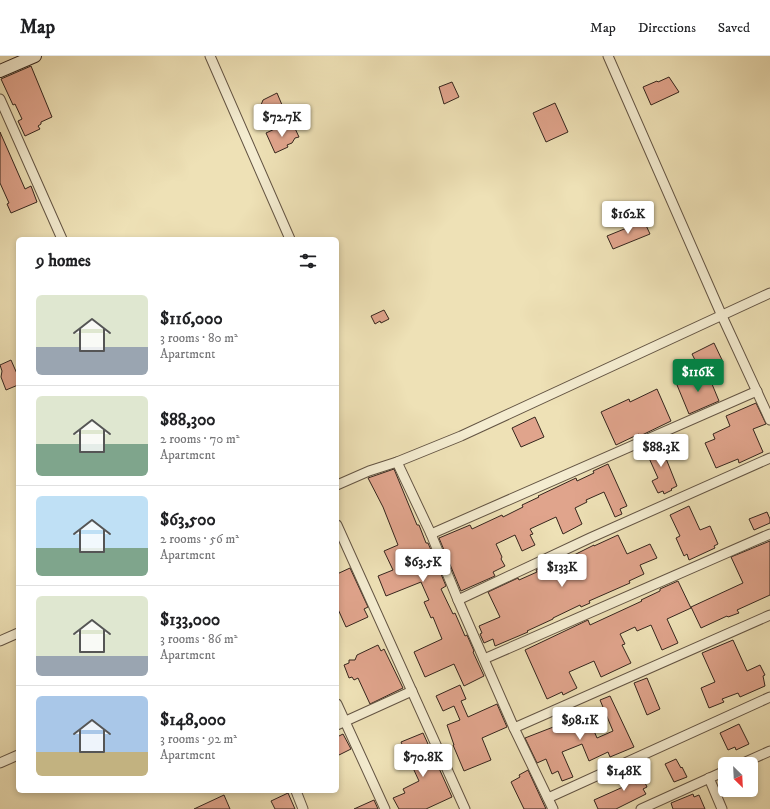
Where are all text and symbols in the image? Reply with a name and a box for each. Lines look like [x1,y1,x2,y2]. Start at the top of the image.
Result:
text: Map [20,16,55,39]
text: Map [590,19,616,37]
text: Directions [638,19,696,37]
text: Saved [718,19,750,37]
pin: $72.7K [249,104,315,138]
text: $72.7K [263,109,301,125]
pin: $162K [600,201,656,235]
text: $162K [611,206,645,222]
text: 9 homes [36,250,91,272]
icon: filters [297,250,319,272]
text: $116,000 [160,308,223,330]
icon: home [68,311,116,359]
text: 3 rooms · 80 m² [160,330,238,346]
text: Apartment [160,346,215,362]
pin: $116K [670,359,726,393]
text: $116K [682,364,714,380]
text: $88,300 [160,409,216,431]
icon: home [68,412,116,460]
text: 2 rooms · 70 m² [160,431,240,447]
pin: $88.3K [628,434,694,468]
text: $88.3K [642,439,680,455]
text: Apartment [160,447,215,463]
text: $63,500 [160,509,216,531]
icon: home [68,512,116,560]
text: 2 rooms · 56 m² [160,531,239,547]
text: Apartment [160,547,215,563]
pin: $63.5K [390,549,456,583]
text: $63.5K [404,554,442,570]
pin: $133K [534,554,590,588]
text: $133K [547,559,577,575]
text: $133,000 [160,609,220,631]
icon: home [68,612,116,660]
text: 3 rooms · 86 m² [160,631,238,647]
text: Apartment [160,647,215,663]
pin: $98.1K [547,707,613,741]
text: $148,000 [160,709,226,731]
icon: home [68,712,116,760]
text: $98.1K [561,712,599,728]
text: 3 rooms · 92 m² [160,731,237,747]
pin: $70.8K [390,744,456,778]
text: Apartment [160,747,215,763]
text: $70.8K [403,749,443,765]
north arrow [718,757,758,797]
map controls [718,757,758,797]
pin: $148K [596,758,652,792]
text: $148K [607,763,642,779]

